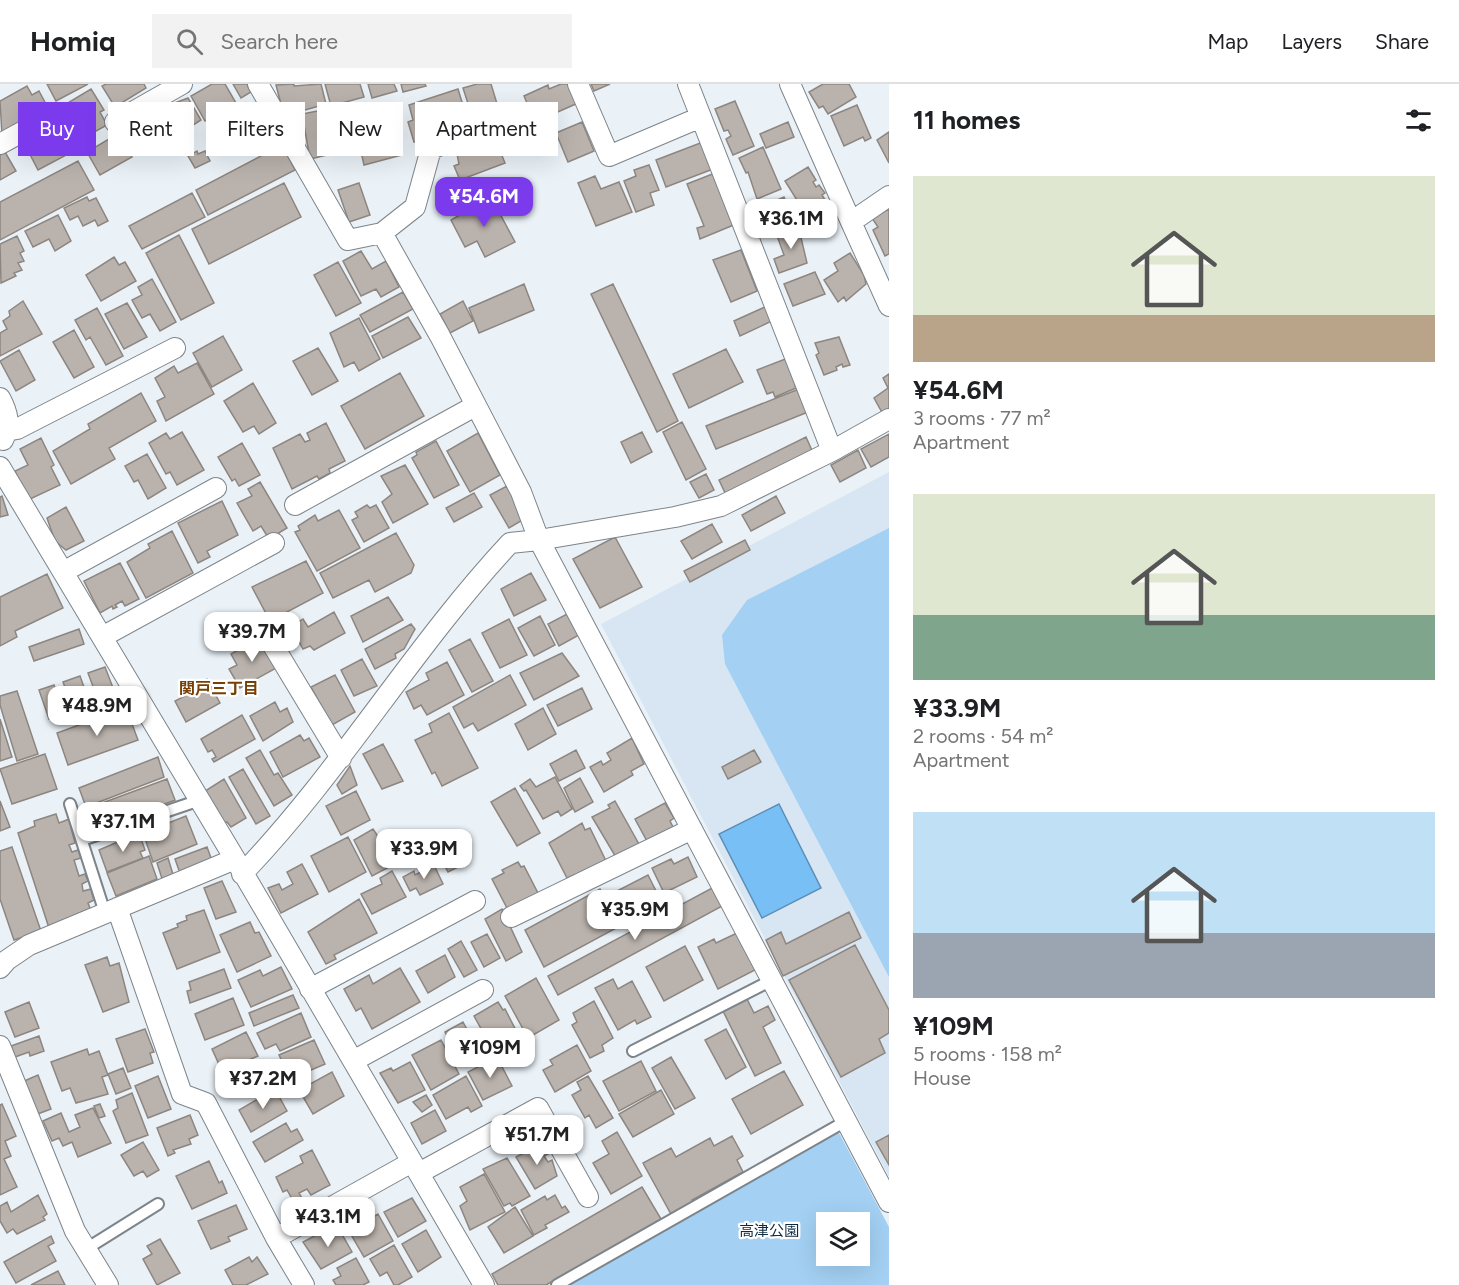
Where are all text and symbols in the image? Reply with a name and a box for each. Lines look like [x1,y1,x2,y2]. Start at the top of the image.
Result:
search box [152,14,572,68]
text: Homiq [30,24,116,58]
icon: search [173,25,206,58]
text: Search here [221,28,338,55]
text: Map [1208,29,1248,54]
text: Layers [1281,29,1342,54]
text: Share [1375,29,1429,54]
chip: Buy [18,102,96,156]
chip: Rent [108,102,194,156]
chip: Filters [206,102,305,156]
chip: New [317,102,403,156]
chip: Apartment [415,102,558,156]
text: 11 homes [913,104,1020,136]
icon: filters [1402,104,1435,137]
pin: ¥54.6M [435,177,533,228]
text: ¥54.6M [449,184,519,208]
pin: ¥36.1M [742,199,840,250]
text: ¥36.1M [758,206,824,230]
icon: home [1120,215,1228,323]
text: ¥54.6M [913,374,1004,406]
text: 3 rooms · 77 m² [913,406,1051,430]
text: Apartment [913,430,1010,454]
icon: home [1120,533,1228,641]
pin: ¥39.7M [203,612,301,663]
text: ¥39.7M [218,619,286,643]
district label: 関戸三丁目 [179,679,259,698]
pin: ¥48.9M [48,686,146,737]
text: ¥33.9M [913,692,1001,724]
text: ¥48.9M [62,693,132,717]
text: 2 rooms · 54 m² [913,724,1053,748]
text: Apartment [913,748,1010,772]
pin: ¥37.1M [74,802,172,853]
text: ¥37.1M [91,809,155,833]
pin: ¥33.9M [375,829,473,880]
text: ¥33.9M [390,836,458,860]
icon: home [1120,851,1228,959]
pin: ¥35.9M [586,890,684,941]
text: ¥35.9M [601,897,669,921]
text: ¥109M [913,1010,994,1042]
pin: ¥109M [448,1028,532,1079]
text: ¥109M [459,1035,521,1059]
text: 5 rooms · 158 m² [913,1042,1062,1066]
pin: ¥37.2M [214,1059,312,1110]
text: ¥37.2M [229,1066,297,1090]
text: House [913,1066,971,1090]
pin: ¥51.7M [488,1115,586,1166]
text: ¥51.7M [504,1122,570,1146]
pin: ¥43.1M [279,1197,377,1248]
text: ¥43.1M [295,1204,361,1228]
map controls [816,1212,870,1266]
button: layers [816,1212,870,1266]
park label: 高津公園 [739,1222,799,1240]

